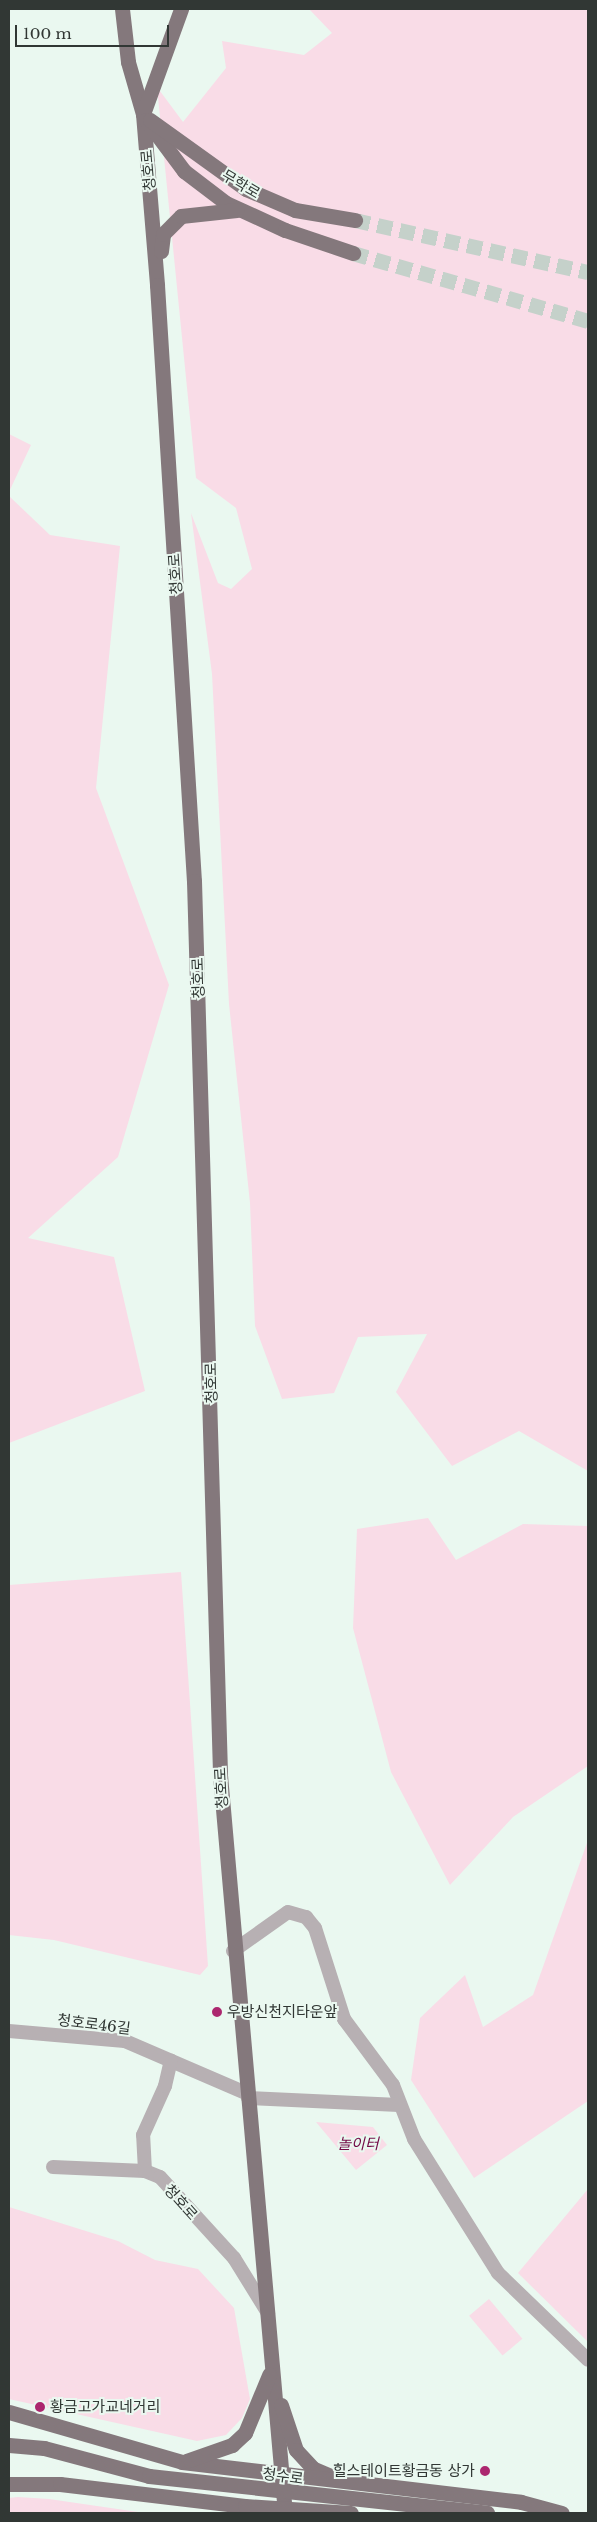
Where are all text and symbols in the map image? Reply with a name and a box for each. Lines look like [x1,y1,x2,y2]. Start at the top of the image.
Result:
scale bar [18,15,171,47]
text: 100 m [23,24,72,43]
street label: 청호로 [137,149,159,191]
street label: 무학로 [219,166,263,202]
street label: 청호로 [165,553,185,595]
street label: 청호로 [188,957,208,999]
street label: 청호로 [202,1362,220,1404]
street label: 청호로 [211,1767,231,1809]
place label: 우방신천지타운앞 [227,2003,337,2021]
marker: 우방신천지타운앞 [211,2006,223,2018]
street label: 청호로46길 [56,2011,132,2037]
park label: 놀이터 [337,2135,379,2153]
street label: 청호로 [160,2181,202,2223]
place label: 황금고가교네거리 [50,2398,160,2416]
marker: 황금고가교네거리 [34,2401,46,2413]
place label: 힐스테이트황금동 상가 [333,2462,475,2480]
street label: 청수로 [261,2464,305,2488]
marker: 힐스테이트황금동 상가 [479,2465,491,2477]

